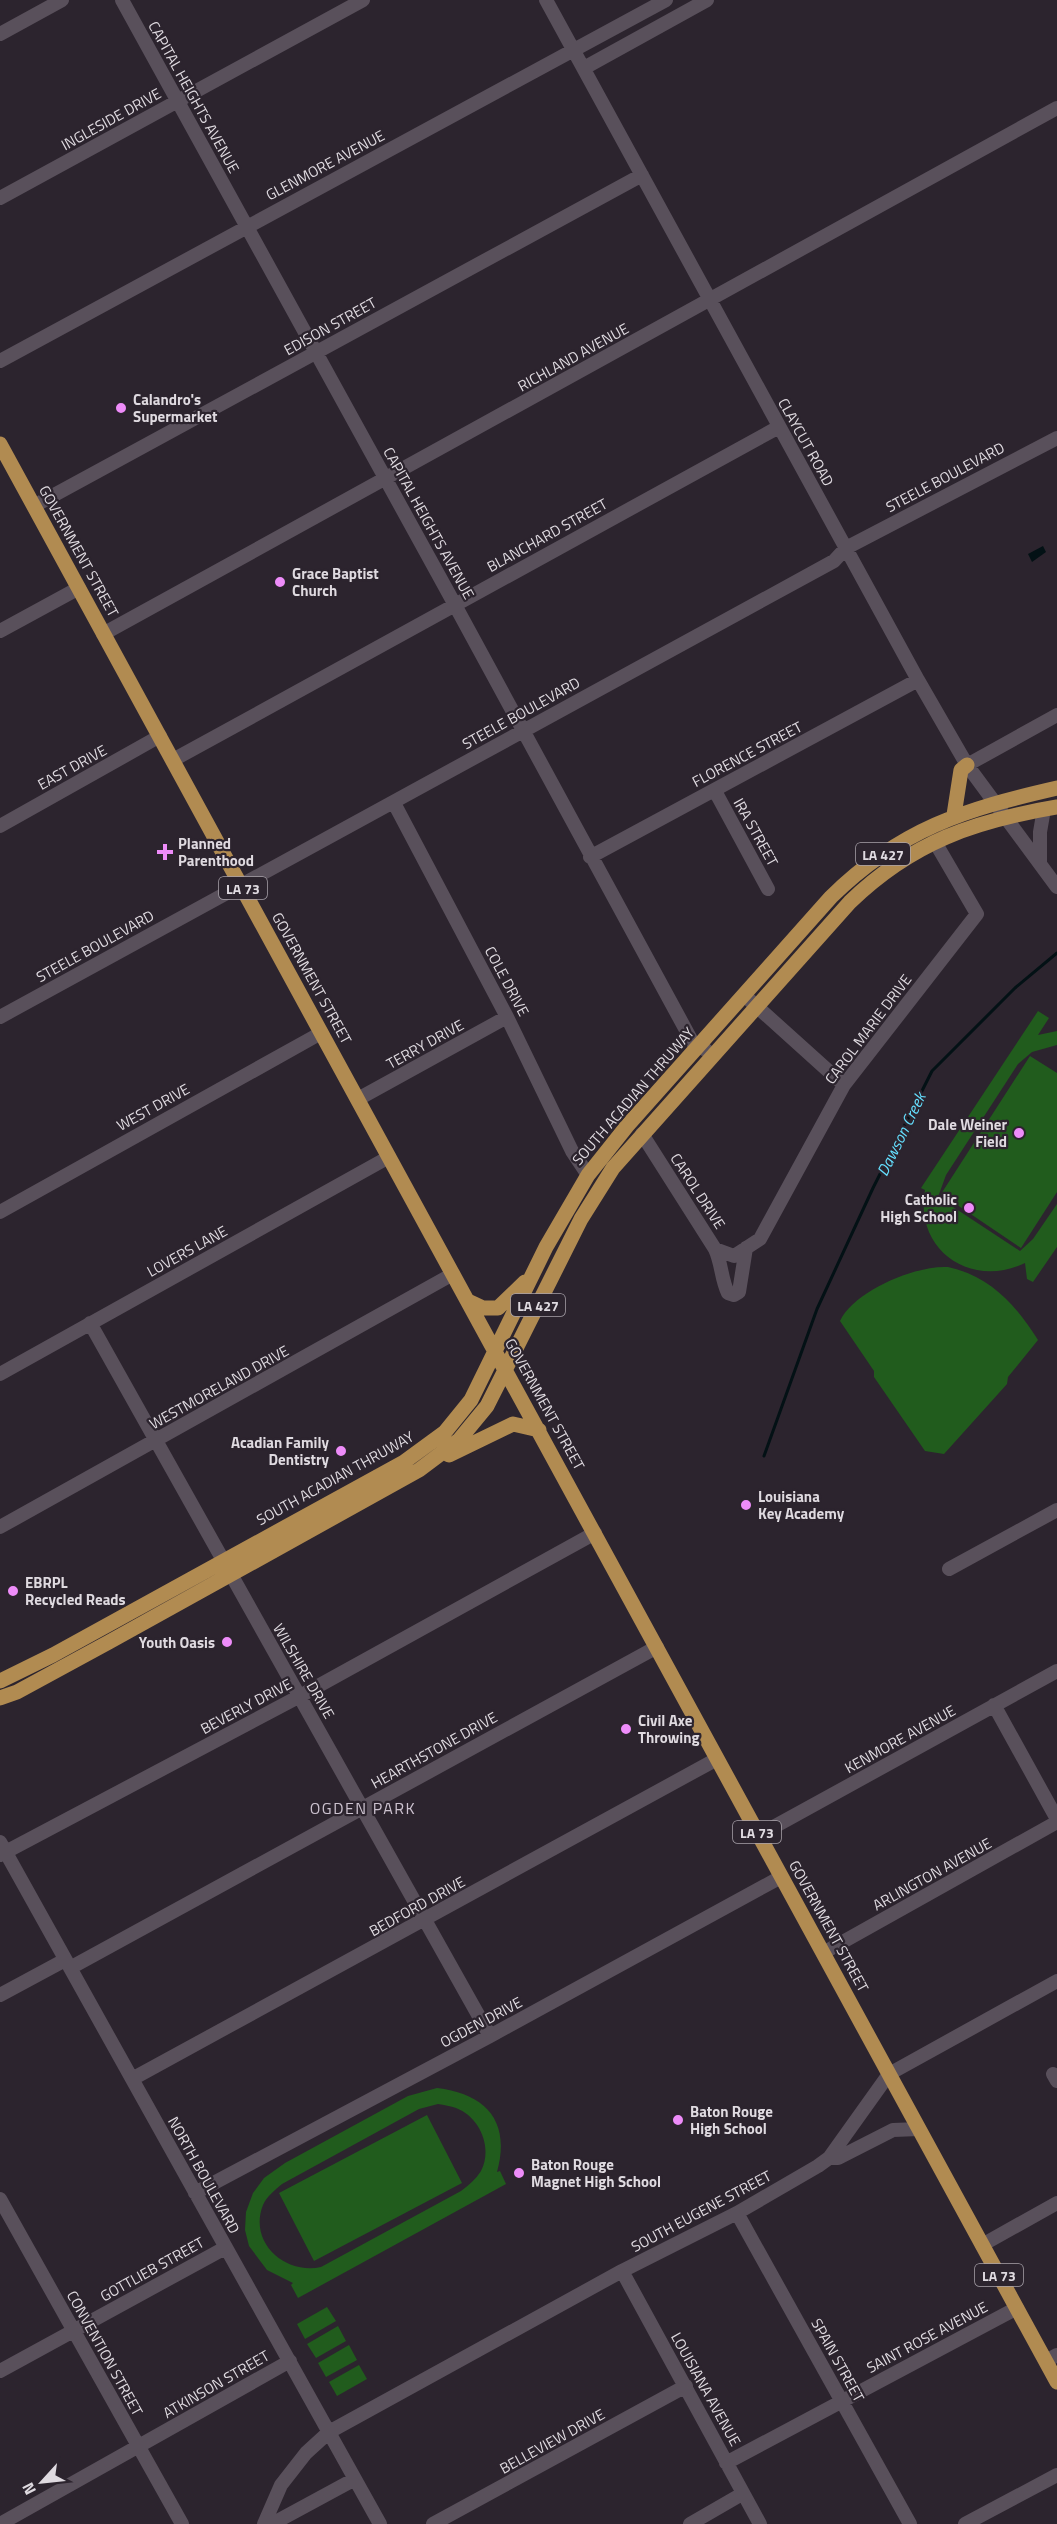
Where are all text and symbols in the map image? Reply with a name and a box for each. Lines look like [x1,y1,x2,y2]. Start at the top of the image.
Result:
street label: CAPITAL HEIGHTS AVENUE [143,17,245,177]
street label: INGLESIDE DRIVE [57,82,165,156]
street label: GLENMORE AVENUE [261,124,389,206]
street label: EDISON STREET [279,291,381,361]
street label: RICHLAND AVENUE [513,317,633,397]
place label: Calandro's Supermarket [133,388,218,428]
street label: CLAYCUT ROAD [772,394,840,490]
marker: Calandro's Supermarket [114,401,128,415]
street label: STEELE BOULEVARD [881,436,1009,518]
street label: CAPITAL HEIGHTS AVENUE [378,443,480,603]
street label: GOVERNMENT STREET [33,481,125,621]
street label: BLANCHARD STREET [483,492,612,578]
place label: Grace Baptist Church [292,562,379,602]
marker: Grace Baptist Church [273,575,287,589]
street label: STEELE BOULEVARD [458,671,584,755]
street label: FLORENCE STREET [688,715,806,793]
street label: EAST DRIVE [33,738,111,796]
street label: IRA STREET [728,794,784,870]
place label: Planned Parenthood [178,832,254,872]
marker: Planned Parenthood [156,843,174,861]
road number: LA 427 [856,843,910,865]
road number: LA 73 [219,877,267,899]
street label: STEELE BOULEVARD [32,904,158,988]
street label: GOVERNMENT STREET [266,908,358,1048]
street label: COLE DRIVE [479,942,535,1020]
street label: CAROL MARIE DRIVE [819,969,917,1089]
street label: TERRY DRIVE [382,1013,468,1075]
street label: SOUTH ACADIAN THRUWAY [566,1022,700,1170]
street label: WEST DRIVE [112,1077,194,1137]
water label: Dawson Creek [870,1086,932,1180]
place label: Dale Weiner Field [928,1113,1007,1153]
marker: Dale Weiner Field [1012,1126,1026,1140]
street label: CAROL DRIVE [665,1149,731,1233]
place label: Catholic High School [880,1188,957,1228]
marker: Catholic High School [962,1201,976,1215]
street label: LOVERS LANE [143,1219,231,1283]
road number: LA 427 [511,1294,565,1316]
street label: GOVERNMENT STREET [499,1334,591,1474]
street label: WESTMORELAND DRIVE [145,1339,293,1435]
street label: SOUTH ACADIAN THRUWAY [252,1425,418,1531]
place label: Acadian Family Dentistry [231,1431,329,1471]
marker: Acadian Family Dentistry [334,1444,348,1458]
place label: Louisiana Key Academy [758,1485,845,1525]
marker: Louisiana Key Academy [739,1498,753,1512]
place label: EBRPL Recycled Reads [25,1571,126,1611]
marker: EBRPL Recycled Reads [6,1584,20,1598]
street label: WILSHIRE DRIVE [267,1619,341,1723]
place label: Youth Oasis [139,1631,215,1654]
marker: Youth Oasis [220,1635,234,1649]
street label: BEVERLY DRIVE [196,1672,296,1740]
street label: KENMORE AVENUE [840,1699,960,1779]
street label: HEARTHSTONE DRIVE [367,1706,501,1794]
place label: Civil Axe Throwing [638,1709,700,1749]
marker: Civil Axe Throwing [619,1722,633,1736]
district label: OGDEN PARK [310,1796,416,1820]
road number: LA 73 [733,1821,781,1843]
street label: ARLINGTON AVENUE [868,1832,996,1916]
street label: GOVERNMENT STREET [783,1856,875,1996]
street label: BEDFORD DRIVE [365,1870,469,1942]
street label: OGDEN DRIVE [436,1991,526,2053]
place label: Baton Rouge High School [690,2100,773,2140]
street label: NORTH BOULEVARD [162,2112,246,2238]
marker: Baton Rouge High School [671,2113,685,2127]
place label: Baton Rouge Magnet High School [531,2153,661,2193]
street label: SOUTH EUGENE STREET [627,2164,775,2258]
marker: Baton Rouge Magnet High School [512,2166,526,2180]
street label: GOTTLIEB STREET [96,2231,208,2307]
road number: LA 73 [975,2264,1023,2286]
street label: CONVENTION STREET [61,2286,149,2420]
street label: SAINT ROSE AVENUE [862,2295,992,2379]
street label: SPAIN STREET [806,2314,871,2406]
street label: LOUISIANA AVENUE [665,2328,747,2450]
street label: ATKINSON STREET [158,2344,274,2424]
street label: BELLEVIEW DRIVE [495,2403,609,2479]
north arrow [12,2452,72,2512]
text: N [15,2478,42,2499]

